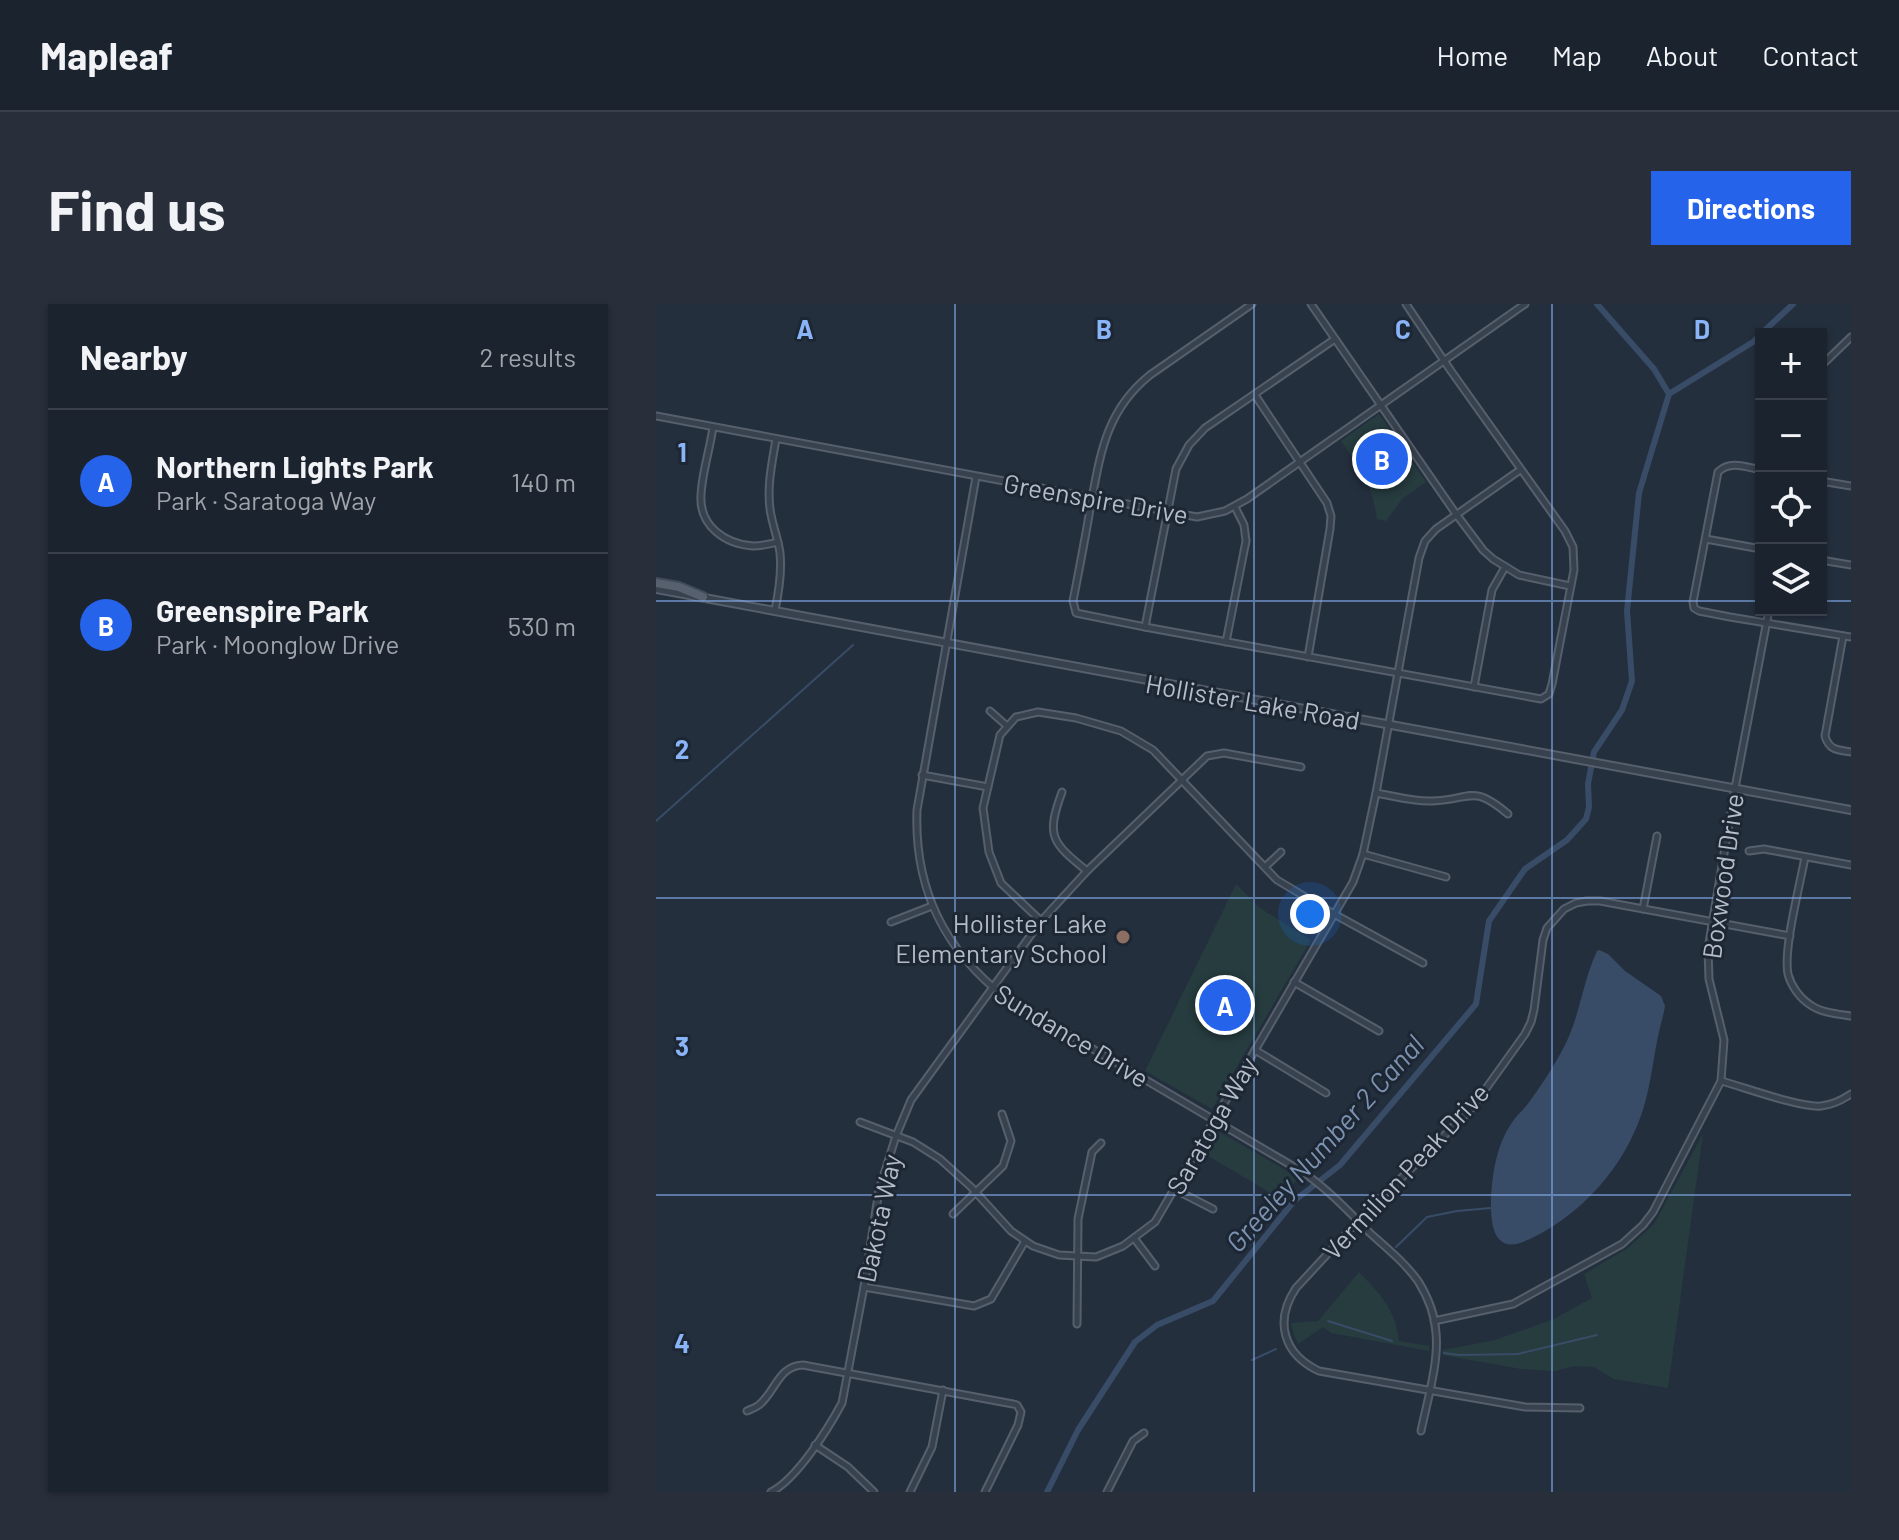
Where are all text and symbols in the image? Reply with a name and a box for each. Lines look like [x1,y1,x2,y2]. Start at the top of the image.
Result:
text: Mapleaf [40,32,173,78]
text: Home [1437,38,1508,72]
text: Map [1552,38,1602,72]
text: About [1646,38,1718,72]
text: Contact [1762,38,1859,72]
button: Directions [1651,171,1851,245]
text: Find us [48,175,226,242]
text: A [796,313,814,344]
text: B [1096,313,1112,344]
text: C [1395,313,1411,344]
text: D [1694,313,1710,344]
map controls [1755,328,1827,616]
button: + [1755,328,1827,400]
text: Nearby [80,336,188,377]
text: 2 results [480,341,576,372]
button: − [1755,400,1827,472]
pin: B [1356,429,1408,489]
text: 1 [677,436,687,467]
text: Northern Lights Park [156,448,434,484]
text: A [97,466,115,497]
text: 140 m [511,466,576,497]
street label: Greenspire Drive [1001,467,1191,529]
button: locate [1755,472,1827,544]
text: Park · Saratoga Way [156,484,376,515]
button: layers [1755,544,1827,616]
text: Greenspire Park [156,592,369,628]
text: B [98,610,114,641]
text: 530 m [508,610,576,641]
text: Park · Moonglow Drive [156,628,399,659]
street label: Hollister Lake Road [1143,667,1363,735]
text: 2 [675,733,689,764]
street label: Boxwood Drive [1695,791,1749,961]
your location [1290,894,1330,934]
place label: Hollister Lake Elementary School [895,907,1107,968]
marker: Hollister Lake Elementary School [1114,928,1132,946]
pin: A [1199,975,1251,1035]
street label: Sundance Drive [989,977,1155,1093]
water label: Greeley Number 2 Canal [1218,1028,1430,1258]
text: 3 [675,1030,689,1061]
street label: Saratoga Way [1159,1051,1263,1199]
street label: Vermilion Peak Drive [1315,1076,1495,1266]
street label: Dakota Way [849,1151,907,1285]
text: 4 [674,1327,690,1358]

